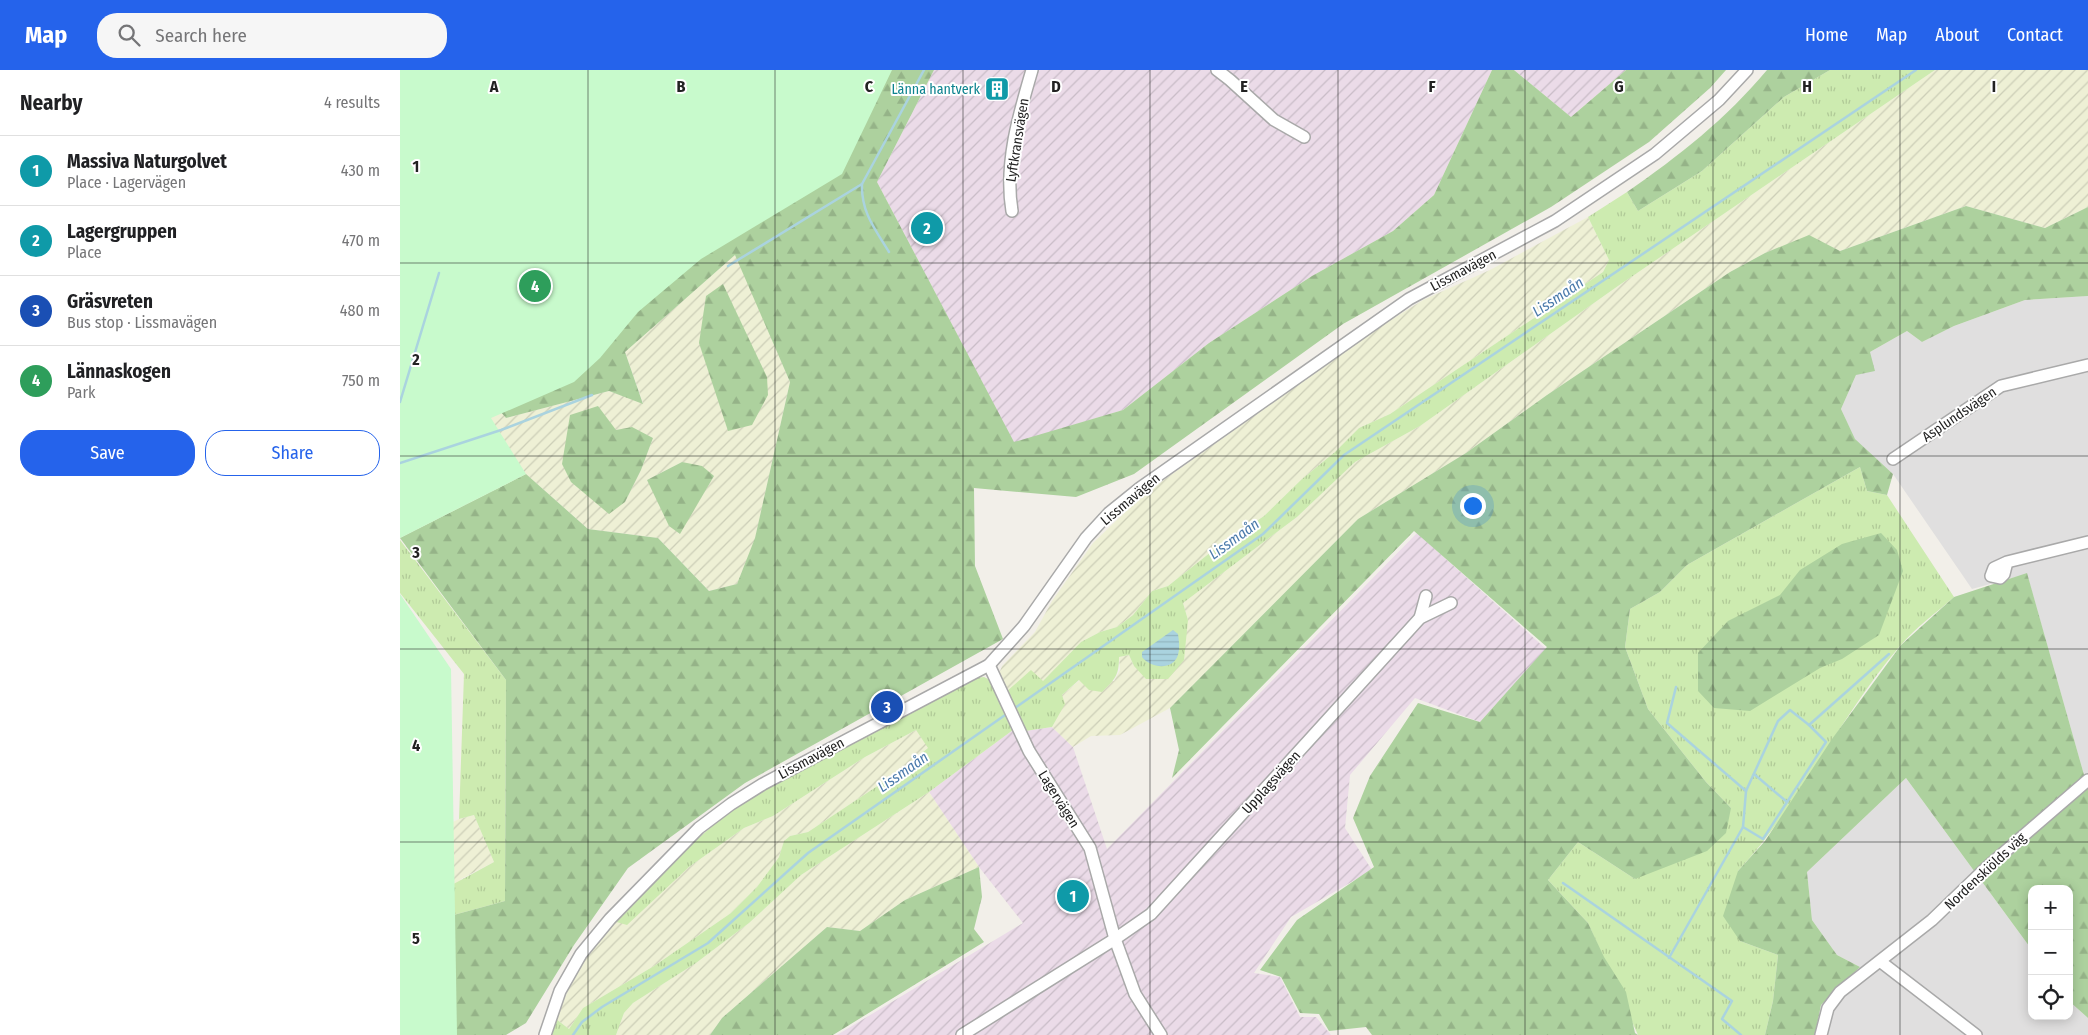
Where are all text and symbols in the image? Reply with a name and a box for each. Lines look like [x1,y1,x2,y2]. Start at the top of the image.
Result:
search box [97,13,447,58]
text: Map [25,21,67,49]
icon: search [115,21,143,49]
text: Search here [155,24,247,47]
text: Home [1805,24,1848,46]
text: Map [1876,24,1907,46]
text: About [1935,24,1979,46]
text: Contact [2007,24,2063,46]
building icon: Länna hantverk [984,76,1010,102]
text: A [489,77,499,96]
text: B [677,77,686,96]
text: C [865,77,874,96]
text: D [1051,77,1061,96]
text: E [1240,77,1248,96]
text: F [1428,77,1436,96]
text: G [1614,77,1624,96]
text: H [1802,77,1812,96]
text: I [1992,77,1996,96]
place label: Länna hantverk [891,81,980,98]
text: Nearby [20,90,82,116]
text: 4 results [324,93,380,112]
street label: Lyftkransvägen [1002,97,1033,183]
text: Massiva Naturgolvet [67,150,227,173]
text: 1 [413,157,419,176]
text: 1 [33,161,39,180]
text: 430 m [341,161,380,180]
text: Place · Lagervägen [67,173,186,192]
pin: 2 [911,209,943,247]
text: Lagergruppen [67,220,177,243]
text: 2 [32,231,40,250]
text: 470 m [342,231,380,250]
text: Place [67,243,102,262]
street label: Lissmavägen [1427,246,1499,295]
pin: 4 [519,267,551,305]
water label: Lissmaån [1529,273,1587,321]
text: Gräsvreten [67,290,153,313]
text: 3 [32,301,40,320]
text: 480 m [340,301,380,320]
text: Bus stop · Lissmavägen [67,313,217,332]
text: 2 [411,350,420,369]
text: Lännaskogen [67,360,171,383]
text: 4 [32,371,40,390]
text: 750 m [342,371,380,390]
text: Park [67,383,95,402]
street label: Asplundsvägen [1919,383,2000,445]
button: Save [20,430,195,476]
button: Share [205,430,380,476]
street label: Lissmavägen [1097,470,1164,529]
your location [1460,493,1486,519]
water label: Lissmaån [1205,515,1263,563]
text: 3 [411,543,420,562]
pin: 3 [871,688,903,726]
street label: Lissmavägen [775,734,847,783]
text: 4 [412,736,420,755]
street label: Upplagsvägen [1239,747,1304,817]
water label: Lissmaån [874,748,932,796]
street label: Lagervägen [1034,767,1083,831]
street label: Nordenskiölds väg [1941,829,2030,913]
pin: 1 [1057,877,1089,915]
map controls [2028,885,2073,1020]
button: + [2028,885,2073,930]
text: 5 [412,929,420,948]
button: − [2028,930,2073,975]
button: locate [2028,975,2073,1020]

